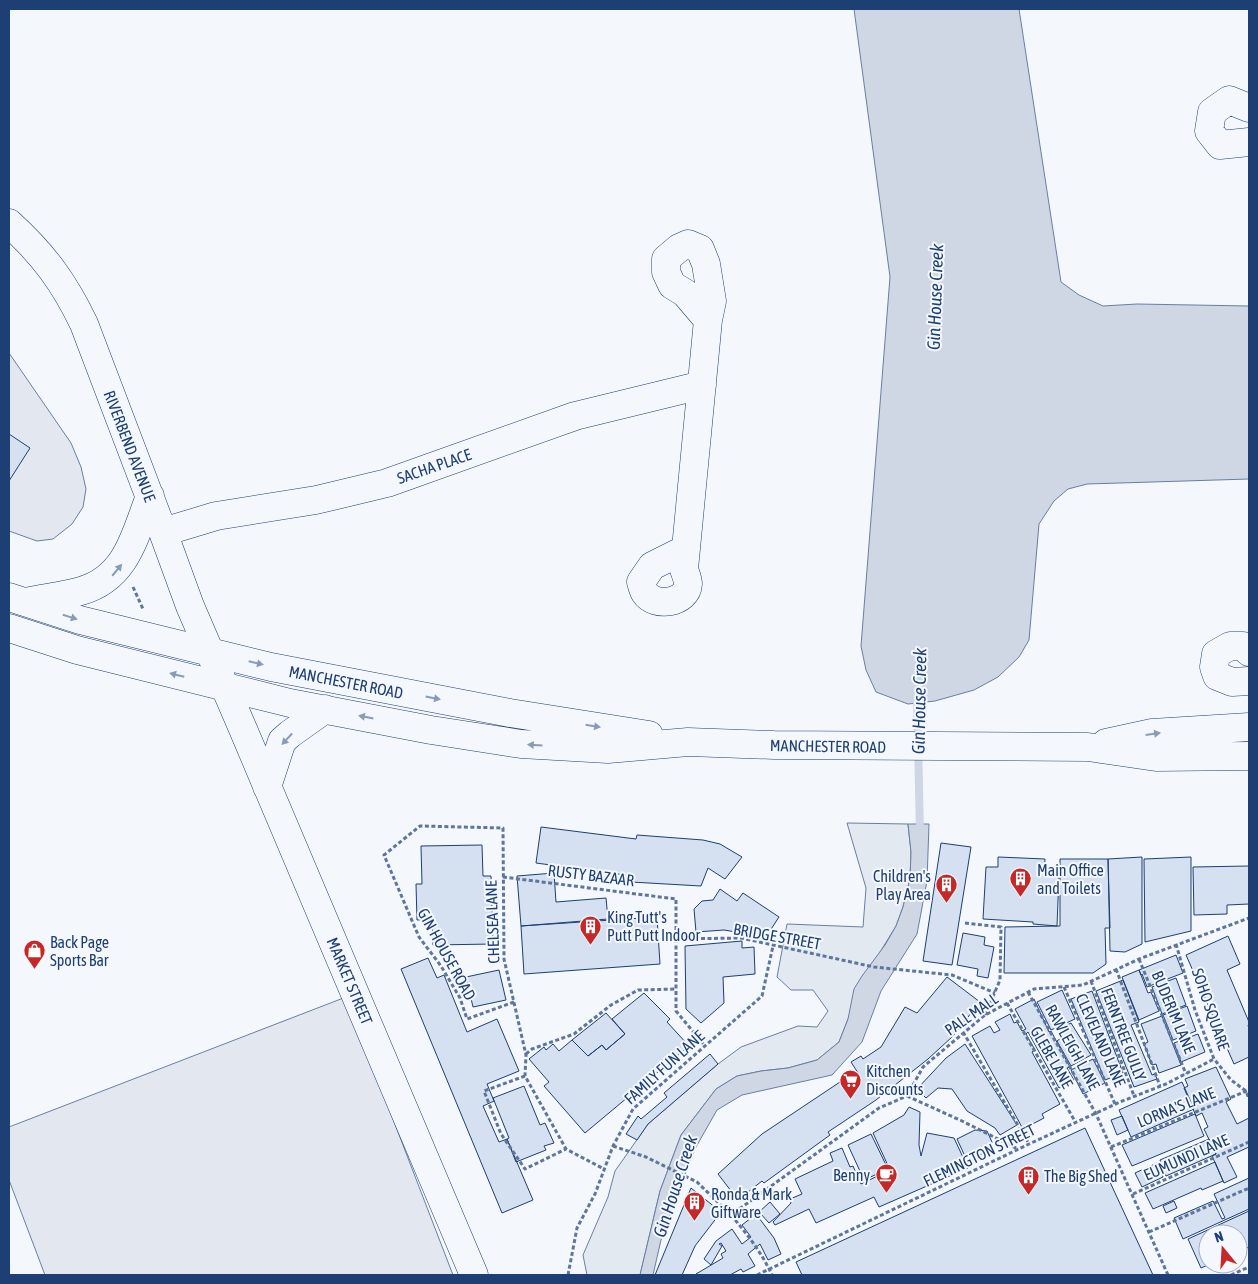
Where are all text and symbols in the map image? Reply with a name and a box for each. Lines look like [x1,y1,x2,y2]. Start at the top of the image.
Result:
water label: Gin House Creek [923,242,947,350]
street label: RIVERBEND AVENUE [101,388,160,504]
street label: SACHA PLACE [395,445,473,487]
one-way arrow [111,563,122,576]
one-way arrow [63,613,78,621]
water label: Gin House Creek [908,647,930,754]
one-way arrow [249,660,265,668]
street label: MANCHESTER ROAD [287,662,405,702]
one-way arrow [169,671,184,679]
one-way arrow [425,695,441,703]
one-way arrow [357,713,373,721]
one-way arrow [585,722,601,730]
one-way arrow [1145,730,1161,738]
one-way arrow [281,732,293,744]
street label: MANCHESTER ROAD [770,736,886,756]
one-way arrow [527,741,543,749]
street label: RUSTY BAZAAR [547,861,635,889]
place label: Main Office and Toilets [1037,861,1104,897]
place label: Children's Play Area [873,867,931,904]
building icon: Main Office and Toilets [1009,867,1033,898]
building icon: Children's Play Area [935,873,959,904]
street label: CHELSEA LANE [482,880,502,964]
street label: GIN HOUSE ROAD [414,905,480,1003]
place label: King Tutt's Putt Putt Indoor [607,908,700,944]
building icon: King Tutt's Putt Putt Indoor [579,914,603,945]
street label: BRIDGE STREET [732,919,822,953]
place label: Back Page Sports Bar [50,933,109,970]
street label: MARKET STREET [324,935,376,1027]
shop icon: Back Page Sports Bar [22,939,46,970]
street label: SOHO SQUARE [1189,966,1233,1052]
street label: BUDERIM LANE [1149,968,1200,1056]
street label: FERNTREE GULLY [1098,985,1150,1084]
street label: PALL MALL [941,989,1002,1039]
street label: CLEVELAND LANE [1072,991,1130,1089]
street label: RAWLEIGH LANE [1042,1001,1104,1093]
street label: GLEBE LANE [1027,1023,1077,1091]
street label: FAMILY FUN LANE [620,1026,708,1107]
place label: Kitchen Discounts [866,1062,924,1098]
supermarket icon: Kitchen Discounts [838,1068,862,1099]
street label: LORNA'S LANE [1134,1083,1218,1131]
street label: FLEMINGTON STREET [920,1120,1038,1190]
street label: EUMUNDI LANE [1141,1130,1232,1184]
water label: Gin House Creek [649,1131,702,1240]
cafe icon: Benny [874,1163,898,1194]
building icon: The Big Shed [1016,1164,1040,1195]
place label: Benny [833,1166,870,1185]
place label: The Big Shed [1044,1167,1118,1186]
place label: Ronda & Mark Giftware [711,1185,792,1221]
building icon: Ronda & Mark Giftware [683,1191,707,1222]
north arrow [1198,1224,1248,1274]
text: N [1213,1228,1225,1246]

